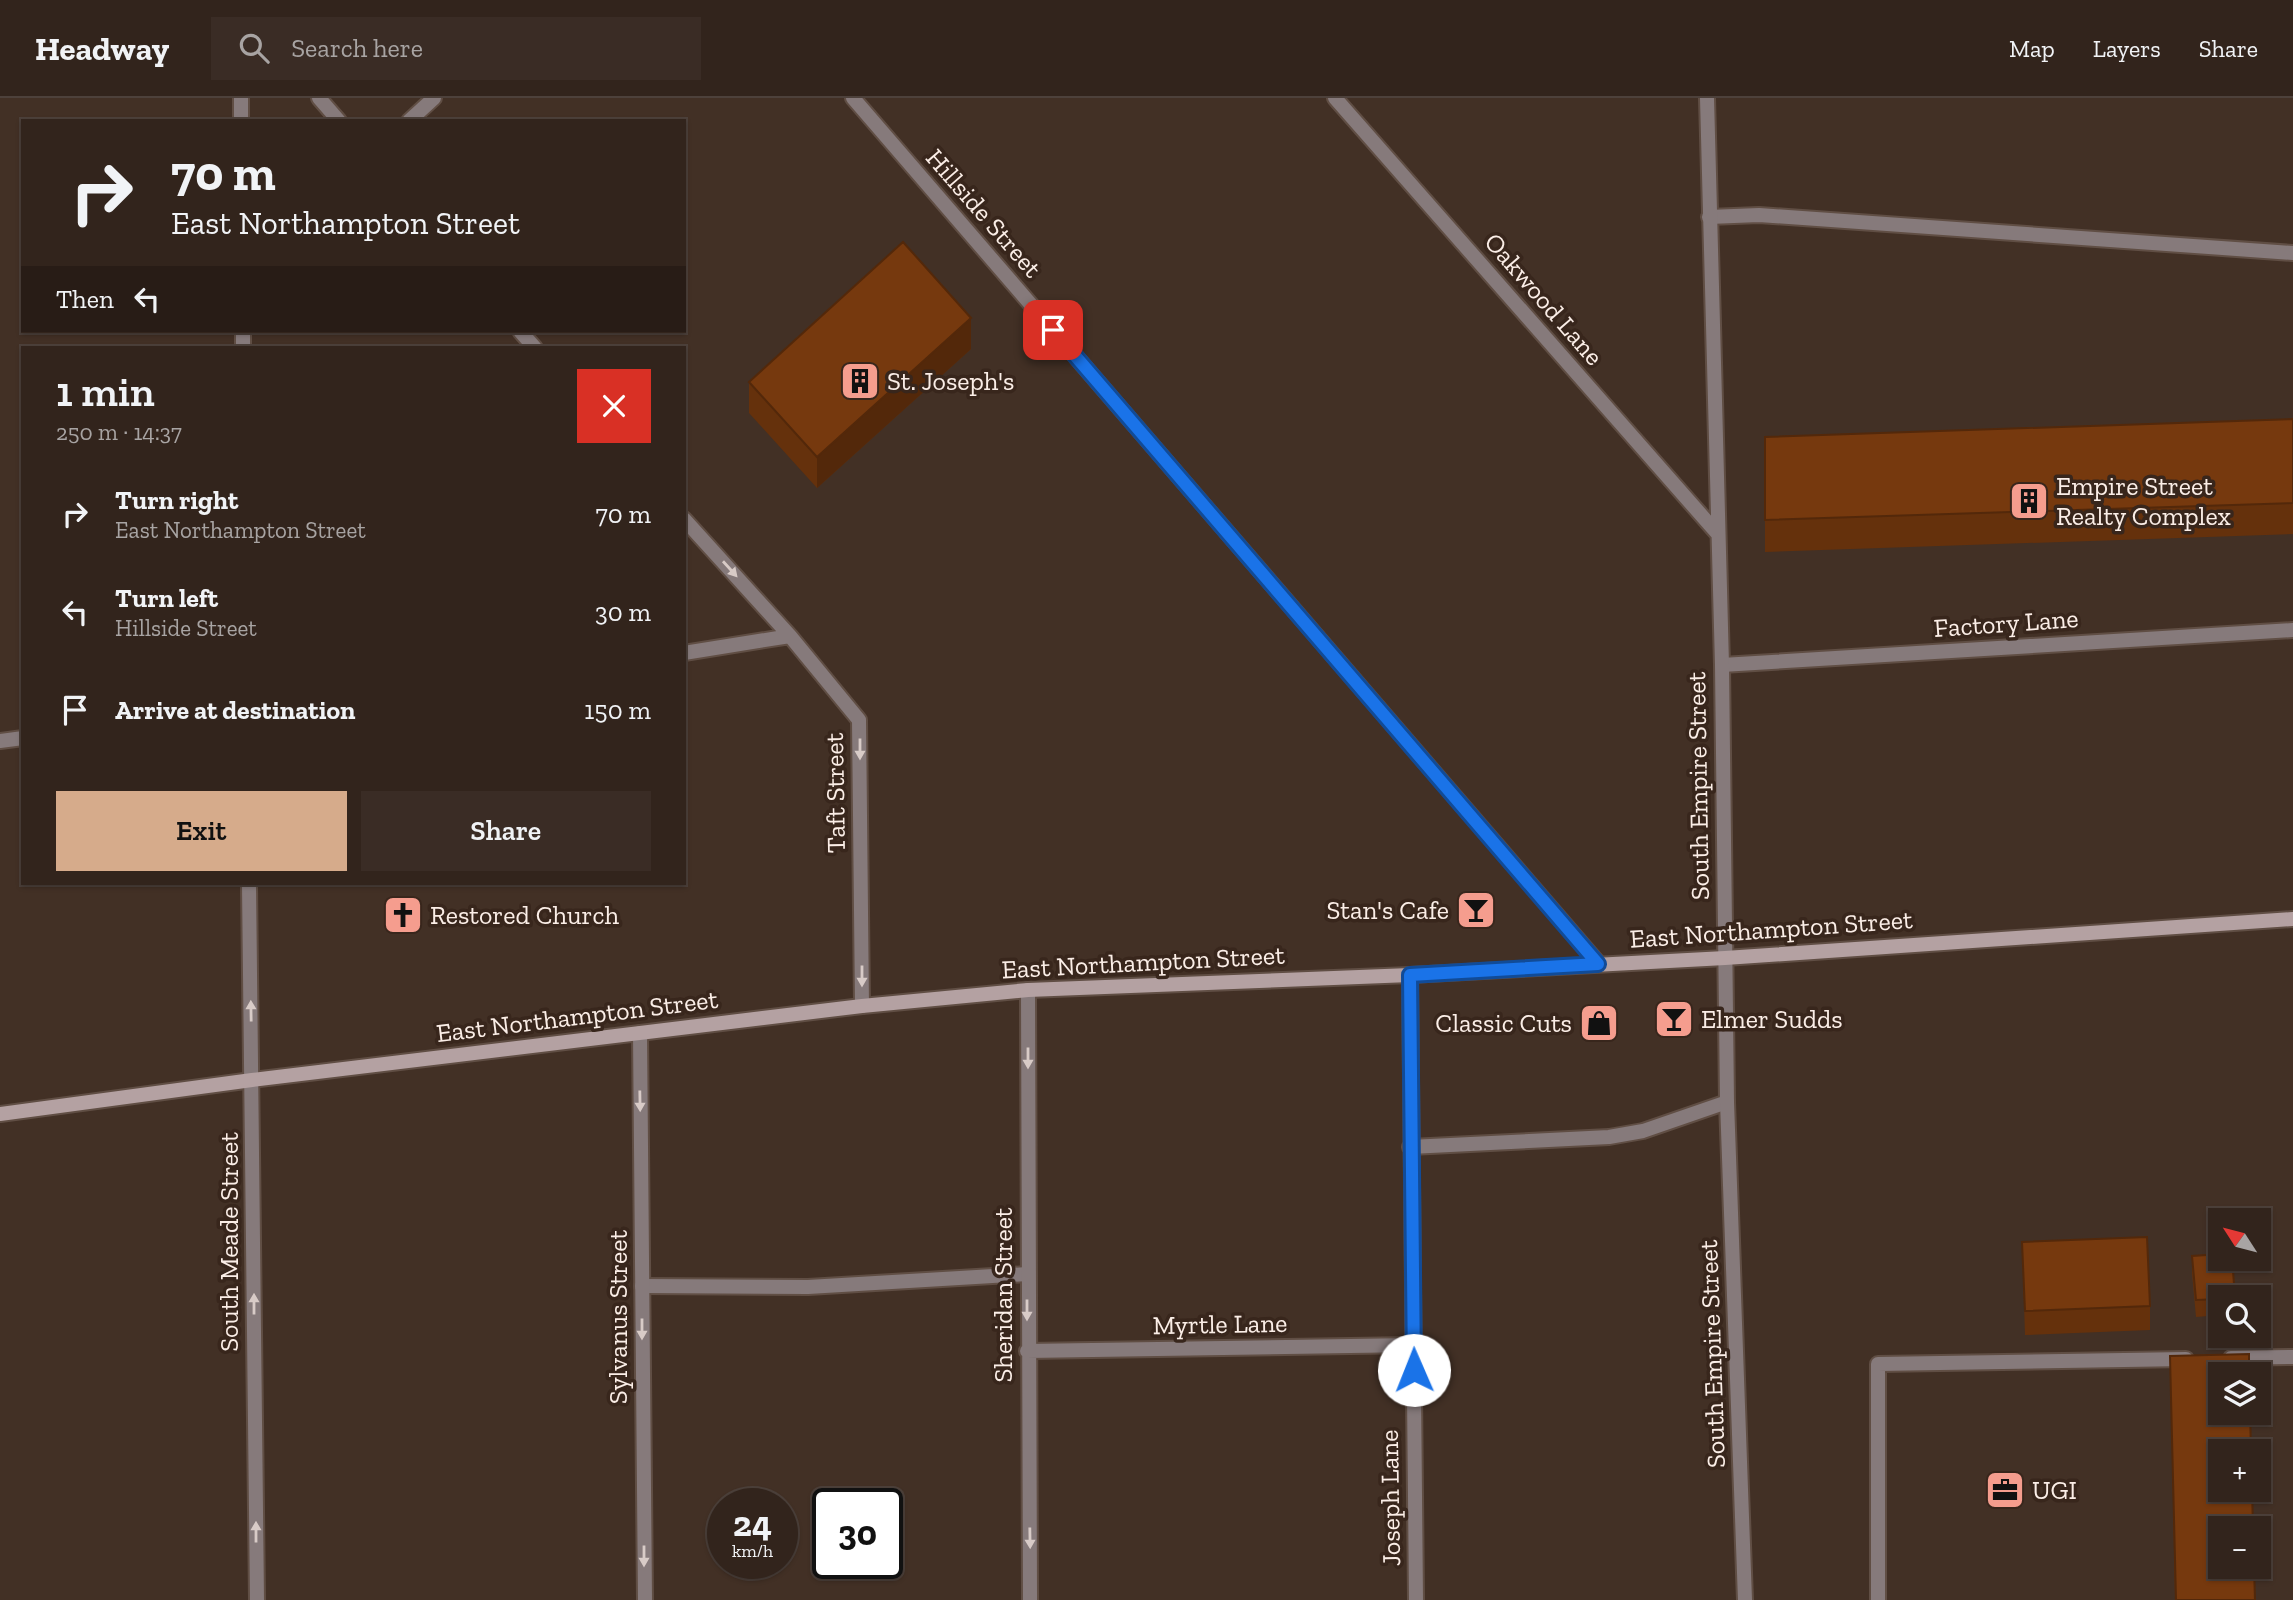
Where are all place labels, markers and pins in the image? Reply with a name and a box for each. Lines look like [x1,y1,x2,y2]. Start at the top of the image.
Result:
pin [1023,300,1083,360]
building icon: St. Joseph's [839,360,881,402]
place label: St. Joseph's [887,365,1014,397]
place label: Empire Street Realty Complex [2056,470,2231,532]
building icon: Empire Street Realty Complex [2008,480,2050,522]
bar icon: Stan's Cafe [1455,889,1497,931]
church icon: Restored Church [382,894,424,936]
place label: Stan's Cafe [1327,894,1449,926]
place label: Restored Church [430,899,620,931]
bar icon: Elmer Sudds [1653,998,1695,1040]
shop icon: Classic Cuts [1578,1002,1620,1044]
place label: Elmer Sudds [1701,1003,1843,1035]
place label: Classic Cuts [1435,1007,1572,1039]
office icon: UGI [1984,1469,2026,1511]
place label: UGI [2032,1474,2077,1506]

